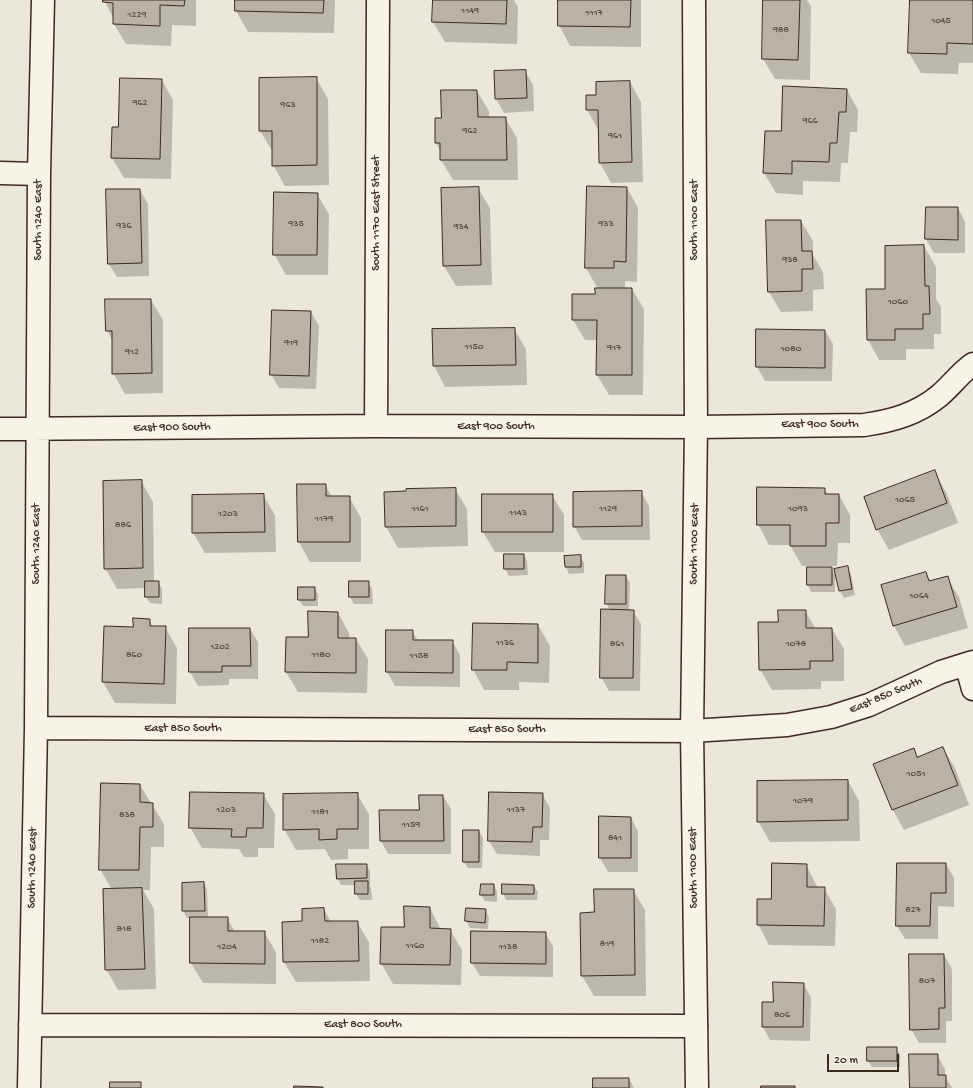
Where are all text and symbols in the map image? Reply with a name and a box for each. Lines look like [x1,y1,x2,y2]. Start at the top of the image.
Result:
house number: 1149 [461,5,479,17]
house number: 1117 [585,7,603,19]
house number: 1229 [128,9,146,21]
house number: 1045 [931,15,951,27]
house number: 988 [773,24,789,36]
house number: 962 [133,97,147,109]
house number: 963 [280,99,296,111]
house number: 966 [802,115,818,127]
house number: 962 [463,125,477,137]
house number: 961 [608,130,622,142]
street label: South 1170 East Street [370,155,384,271]
street label: South 1240 East [32,179,46,261]
street label: South 1100 East [688,179,702,261]
house number: 935 [288,218,304,230]
house number: 933 [598,218,614,230]
house number: 936 [116,220,132,232]
house number: 934 [454,221,468,233]
house number: 938 [782,254,798,266]
house number: 1060 [888,296,908,308]
house number: 919 [284,337,298,349]
house number: 1150 [464,341,484,353]
house number: 917 [607,342,621,354]
house number: 1080 [781,343,801,355]
house number: 912 [125,346,139,358]
street label: East 900 South [781,418,859,432]
street label: East 900 South [133,420,211,436]
street label: East 900 South [457,420,535,434]
house number: 1065 [895,494,915,506]
street label: South 1240 East [30,503,44,585]
house number: 1161 [411,503,429,515]
house number: 1129 [599,503,617,515]
street label: South 1100 East [687,503,703,585]
house number: 1093 [788,503,808,515]
house number: 1143 [509,507,527,519]
house number: 1203 [218,508,238,520]
house number: 1179 [315,513,333,525]
house number: 886 [115,519,131,531]
house number: 1064 [909,590,929,602]
house number: 1136 [496,637,514,649]
house number: 861 [610,638,624,650]
house number: 1078 [786,638,806,650]
house number: 1202 [210,641,230,653]
house number: 860 [126,649,142,661]
house number: 1180 [311,649,331,661]
house number: 1158 [410,650,428,662]
street label: East 850 South [847,674,925,718]
street label: East 850 South [144,722,222,736]
street label: East 850 South [468,723,546,737]
house number: 1051 [906,768,926,780]
house number: 1079 [793,795,813,807]
house number: 1203 [216,804,236,816]
house number: 1137 [507,804,525,816]
house number: 1181 [311,806,329,818]
house number: 838 [119,809,135,821]
house number: 1159 [402,819,420,831]
street label: South 1240 East [25,827,41,909]
street label: South 1100 East [686,827,702,909]
house number: 841 [608,832,622,844]
house number: 827 [905,904,921,916]
house number: 818 [117,923,131,935]
house number: 1182 [311,935,329,947]
house number: 819 [600,938,614,950]
house number: 1160 [406,940,424,952]
house number: 1204 [217,941,237,953]
house number: 1138 [499,941,517,953]
house number: 807 [919,975,935,987]
house number: 806 [774,1009,790,1021]
street label: East 800 South [324,1018,402,1032]
scale bar [829,1046,901,1072]
text: 20 m [834,1054,858,1068]

